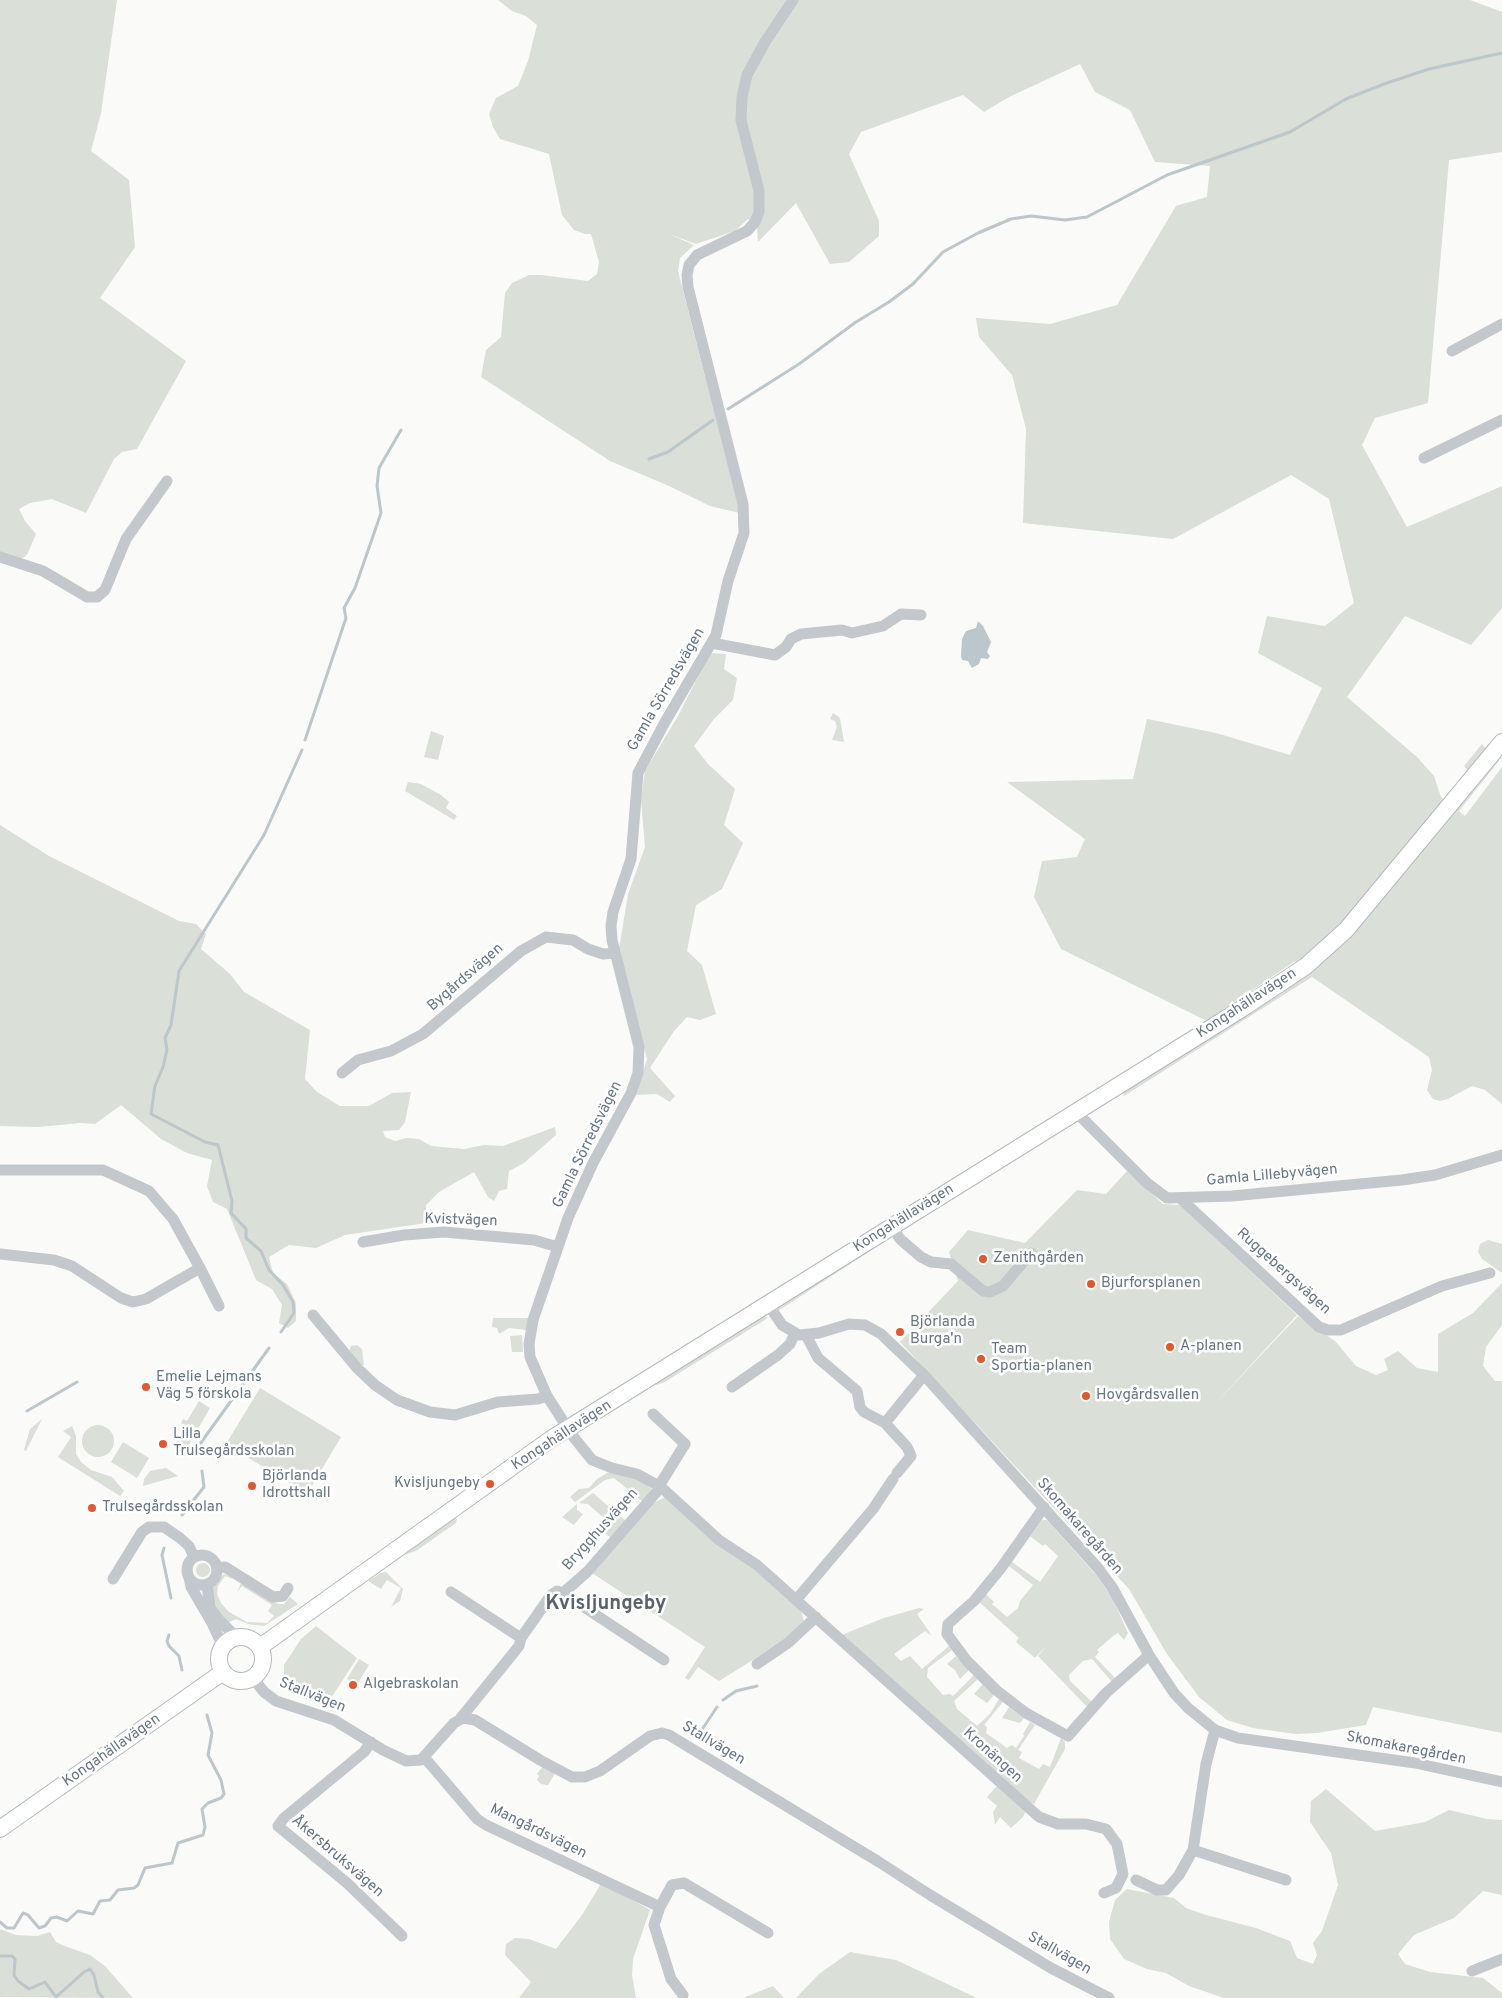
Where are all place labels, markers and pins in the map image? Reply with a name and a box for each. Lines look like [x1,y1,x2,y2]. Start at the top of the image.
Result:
place label: Zenithgården [993,1250,1084,1268]
marker: Zenithgården [977,1253,989,1265]
place label: Bjurforsplanen [1101,1275,1201,1293]
marker: Bjurforsplanen [1085,1278,1097,1290]
place label: Björlanda Burga'n [910,1314,975,1349]
marker: Björlanda Burga'n [894,1326,906,1338]
place label: A-planen [1180,1338,1242,1356]
place label: Team Sportia-planen [991,1341,1092,1376]
marker: A-planen [1164,1341,1176,1353]
marker: Team Sportia-planen [975,1353,987,1365]
place label: Emelie Lejmans Väg 5 förskola [156,1369,262,1404]
marker: Emelie Lejmans Väg 5 förskola [140,1381,152,1393]
place label: Hovgårdsvallen [1096,1387,1199,1405]
marker: Hovgårdsvallen [1080,1390,1092,1402]
place label: Lilla Trulsegårdsskolan [173,1426,294,1461]
marker: Lilla Trulsegårdsskolan [157,1438,169,1450]
place label: Björlanda Idrottshall [262,1468,331,1503]
place label: Kvisljungeby [394,1475,480,1493]
marker: Kvisljungeby [484,1478,496,1490]
marker: Björlanda Idrottshall [246,1480,258,1492]
place label: Trulsegårdsskolan [102,1499,223,1517]
marker: Trulsegårdsskolan [86,1502,98,1514]
place label: Algebraskolan [363,1676,459,1694]
marker: Algebraskolan [347,1679,359,1691]

